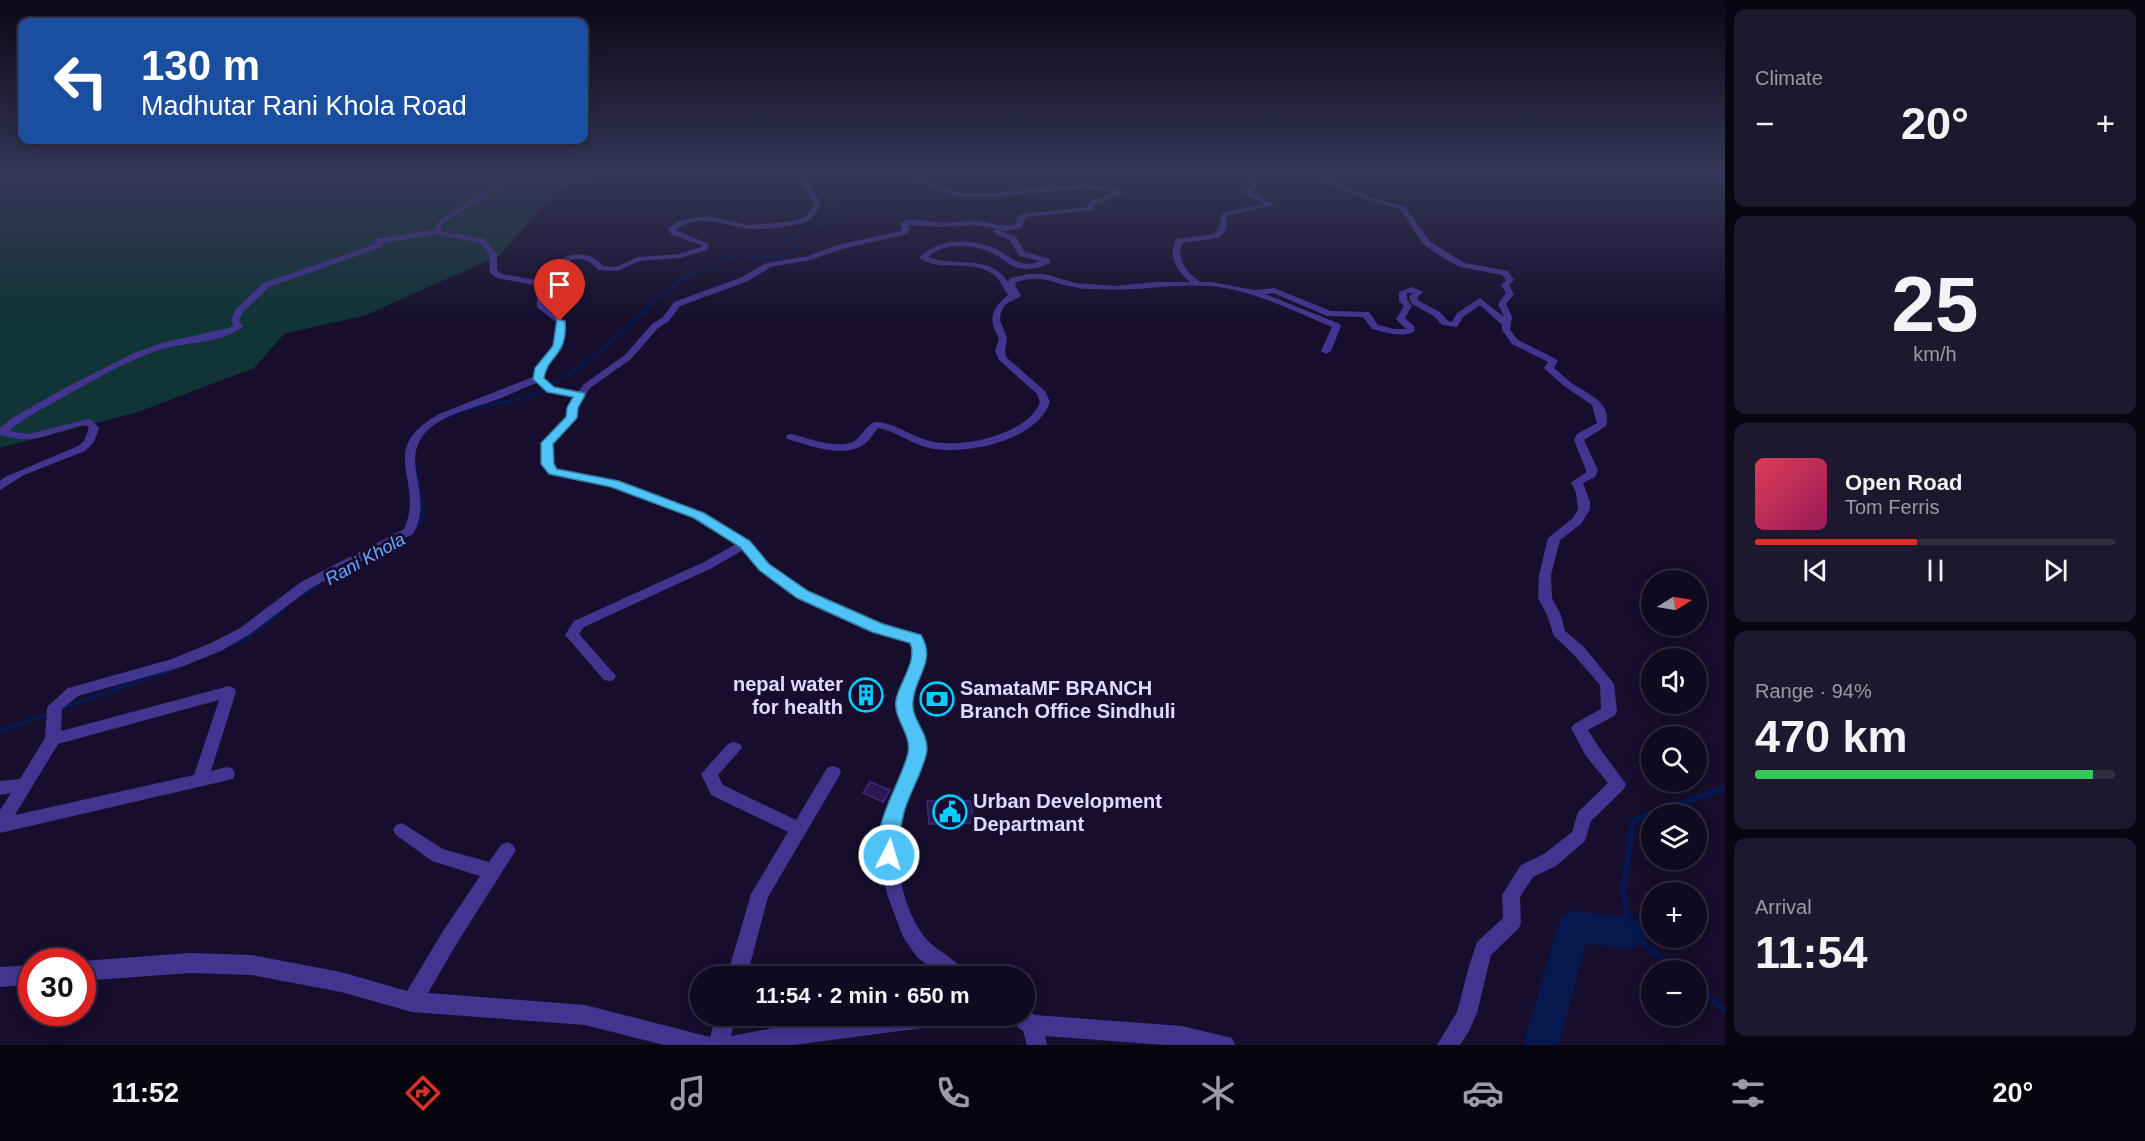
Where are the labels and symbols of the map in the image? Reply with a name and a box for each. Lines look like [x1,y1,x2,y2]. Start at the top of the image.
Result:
pin [534,259,585,321]
water label: Rani Khola [322,529,408,589]
north arrow [1641,570,1707,636]
place label: nepal water for health [733,673,843,718]
building icon: nepal water for health [848,677,884,713]
place label: SamataMF BRANCH Branch Office Sindhuli [960,677,1176,722]
bank icon: SamataMF BRANCH Branch Office Sindhuli [919,681,955,717]
place label: Urban Development Departmant [973,790,1162,835]
public building icon: Urban Development Departmant [932,794,968,830]
position arrow [857,823,921,887]
speed limit sign: 30 [18,948,96,1026]

